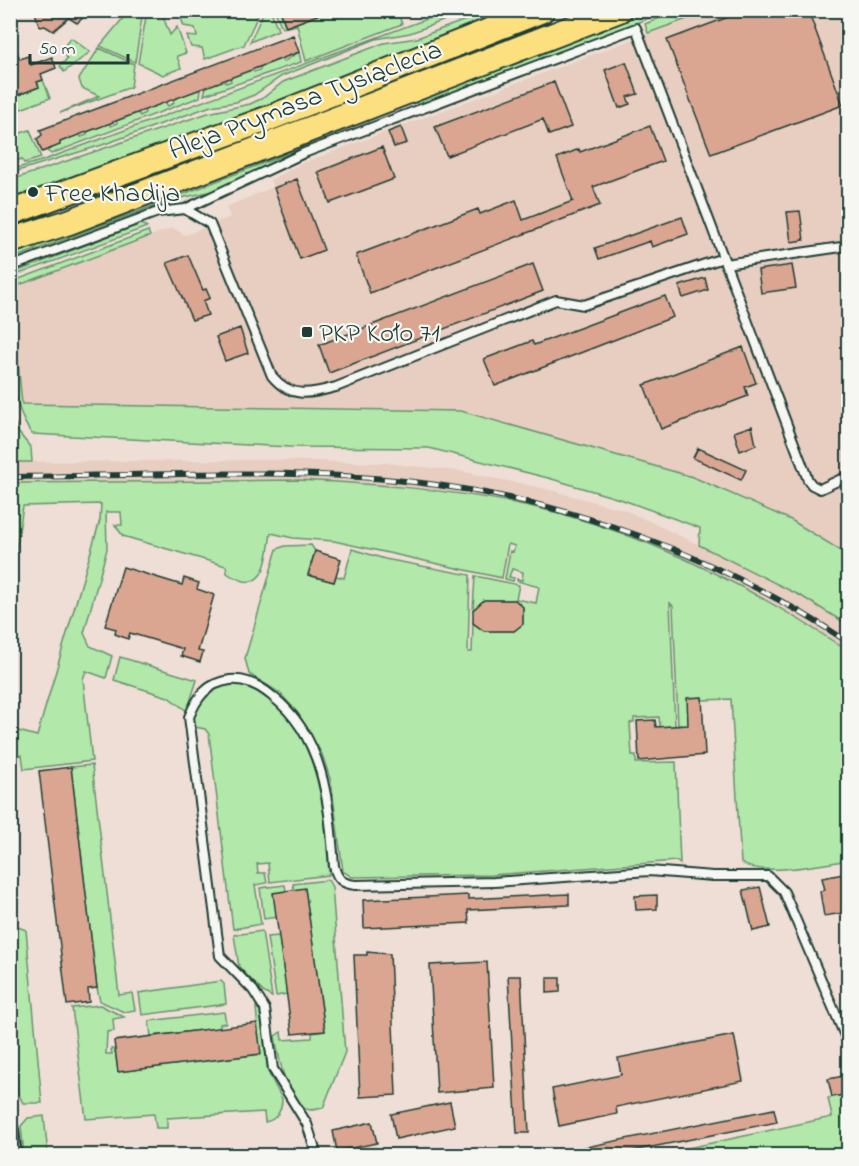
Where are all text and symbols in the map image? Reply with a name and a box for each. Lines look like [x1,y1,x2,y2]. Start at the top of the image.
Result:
scale bar [30,27,128,65]
street label: Aleja Prymasa Tysiąclecia [164,31,448,171]
text: 50 m [39,37,76,63]
place label: Free Khadija [44,175,180,214]
marker: Free Khadija [26,185,40,199]
place label: PKP Koło 71 [319,315,440,354]
marker: PKP Koło 71 [300,325,314,339]

